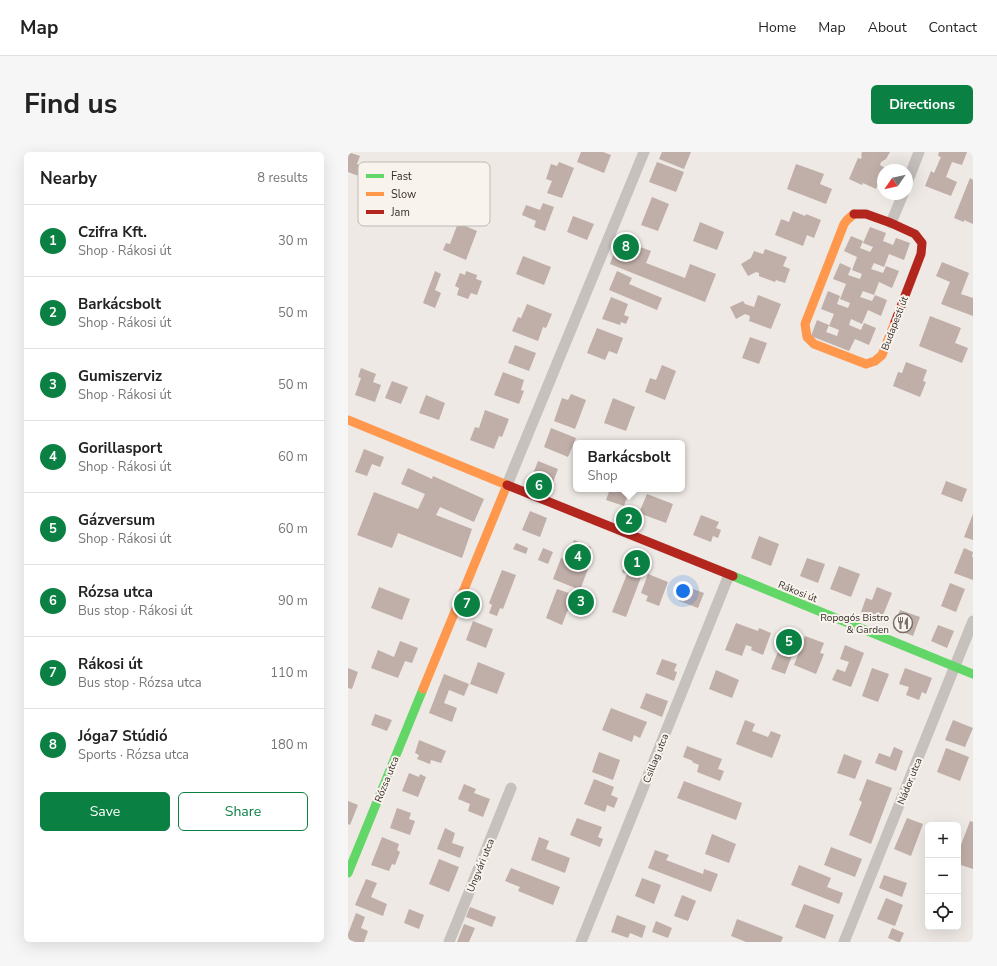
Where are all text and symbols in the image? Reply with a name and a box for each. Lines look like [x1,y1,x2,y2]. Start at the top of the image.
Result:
text: Map [20,15,58,41]
text: Home [758,18,796,37]
text: Map [818,18,846,37]
text: About [868,18,907,37]
text: Contact [929,18,977,37]
text: Find us [24,85,118,123]
button: Directions [871,85,973,124]
legend [358,162,490,226]
north arrow [877,164,913,200]
text: Nearby [40,167,97,190]
text: 8 results [257,169,308,187]
text: Fast [391,169,412,184]
text: Slow [391,187,416,202]
text: Jam [390,205,410,220]
text: Czifra Kft. [78,222,147,242]
text: 1 [49,232,57,250]
text: 30 m [278,232,308,250]
pin: 8 [613,232,639,262]
text: Shop · Rákosi út [78,242,171,260]
text: Barkácsbolt [78,294,161,314]
street label: Budapesti út [878,294,912,352]
text: 2 [49,304,57,322]
text: 50 m [278,304,308,322]
text: Shop · Rákosi út [78,314,171,332]
text: Gumiszerviz [78,366,162,386]
text: 3 [49,376,57,394]
text: 50 m [278,376,308,394]
text: Shop · Rákosi út [78,386,171,404]
text: Gorillasport [78,438,162,458]
popup [573,440,685,492]
text: Barkácsbolt [588,447,670,467]
text: 4 [49,448,57,466]
text: 60 m [278,448,308,466]
text: Shop · Rákosi út [78,458,171,476]
text: Shop [588,467,618,485]
pin: 6 [526,471,552,501]
pin: 2 [616,505,642,535]
text: Gázversum [78,510,155,530]
text: 5 [49,520,57,538]
text: 60 m [278,520,308,538]
text: Shop · Rákosi út [78,530,171,548]
pin: 4 [565,542,591,572]
pin: 1 [624,548,650,578]
street label: Rákosi út [776,578,820,606]
your location [673,581,693,601]
text: Rózsa utca [78,582,153,602]
pin: 3 [568,587,594,617]
pin: 7 [454,589,480,619]
text: 6 [49,592,57,610]
text: 90 m [278,592,308,610]
text: Bus stop · Rákosi út [78,602,192,620]
place label: Ropogós Bistro & Garden [820,611,889,637]
restaurant icon: Ropogós Bistro & Garden [892,612,914,634]
pin: 5 [776,627,802,657]
text: Rákosi út [78,654,143,674]
text: 7 [49,664,57,682]
text: 110 m [270,664,308,682]
text: Bus stop · Rózsa utca [78,674,202,692]
text: Jóga7 Stúdió [78,726,168,746]
street label: Csillag utca [640,731,672,785]
text: 8 [49,736,57,754]
text: 180 m [270,736,308,754]
text: Sports · Rózsa utca [78,746,189,764]
street label: Rózsa utca [371,754,402,804]
street label: Nádor utca [894,756,926,807]
button: Save [40,792,170,831]
button: Share [178,792,308,831]
map controls [925,822,961,930]
button: + [925,822,961,858]
street label: Ungvári utca [464,837,498,894]
button: − [925,858,961,894]
button: locate [925,894,961,930]

